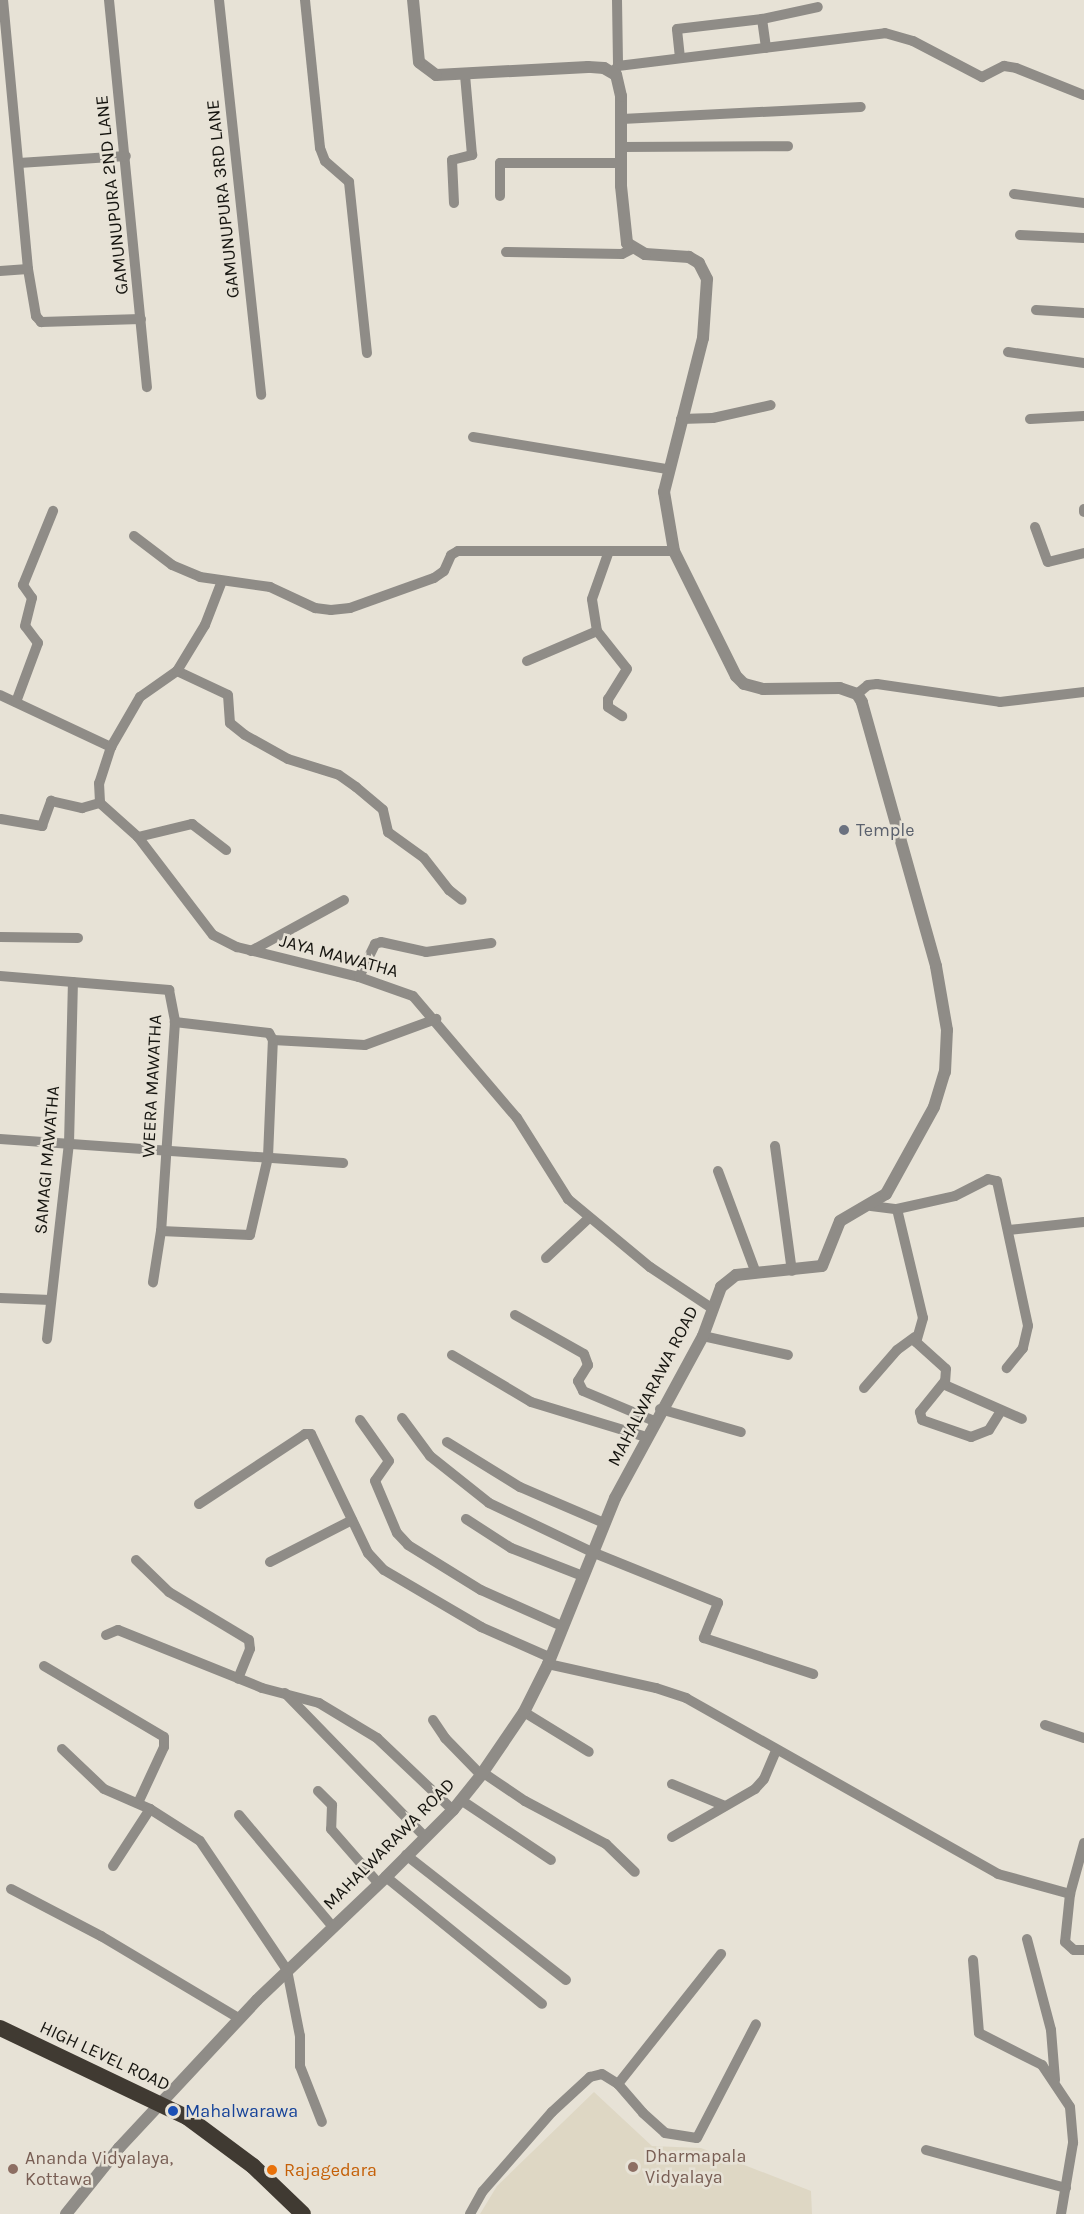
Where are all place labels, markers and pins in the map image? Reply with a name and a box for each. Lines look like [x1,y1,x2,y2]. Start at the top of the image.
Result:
place label: Temple [856,819,915,841]
marker: Temple [837,823,851,837]
place label: Mahalwarawa [185,2100,298,2122]
marker: Mahalwarawa [166,2104,180,2118]
place label: Dharmapala Vidyalaya [645,2146,746,2188]
place label: Ananda Vidyalaya, Kottawa [25,2148,173,2190]
place label: Rajagedara [284,2159,377,2181]
marker: Dharmapala Vidyalaya [626,2160,640,2174]
marker: Ananda Vidyalaya, Kottawa [6,2162,20,2176]
marker: Rajagedara [265,2163,279,2177]

